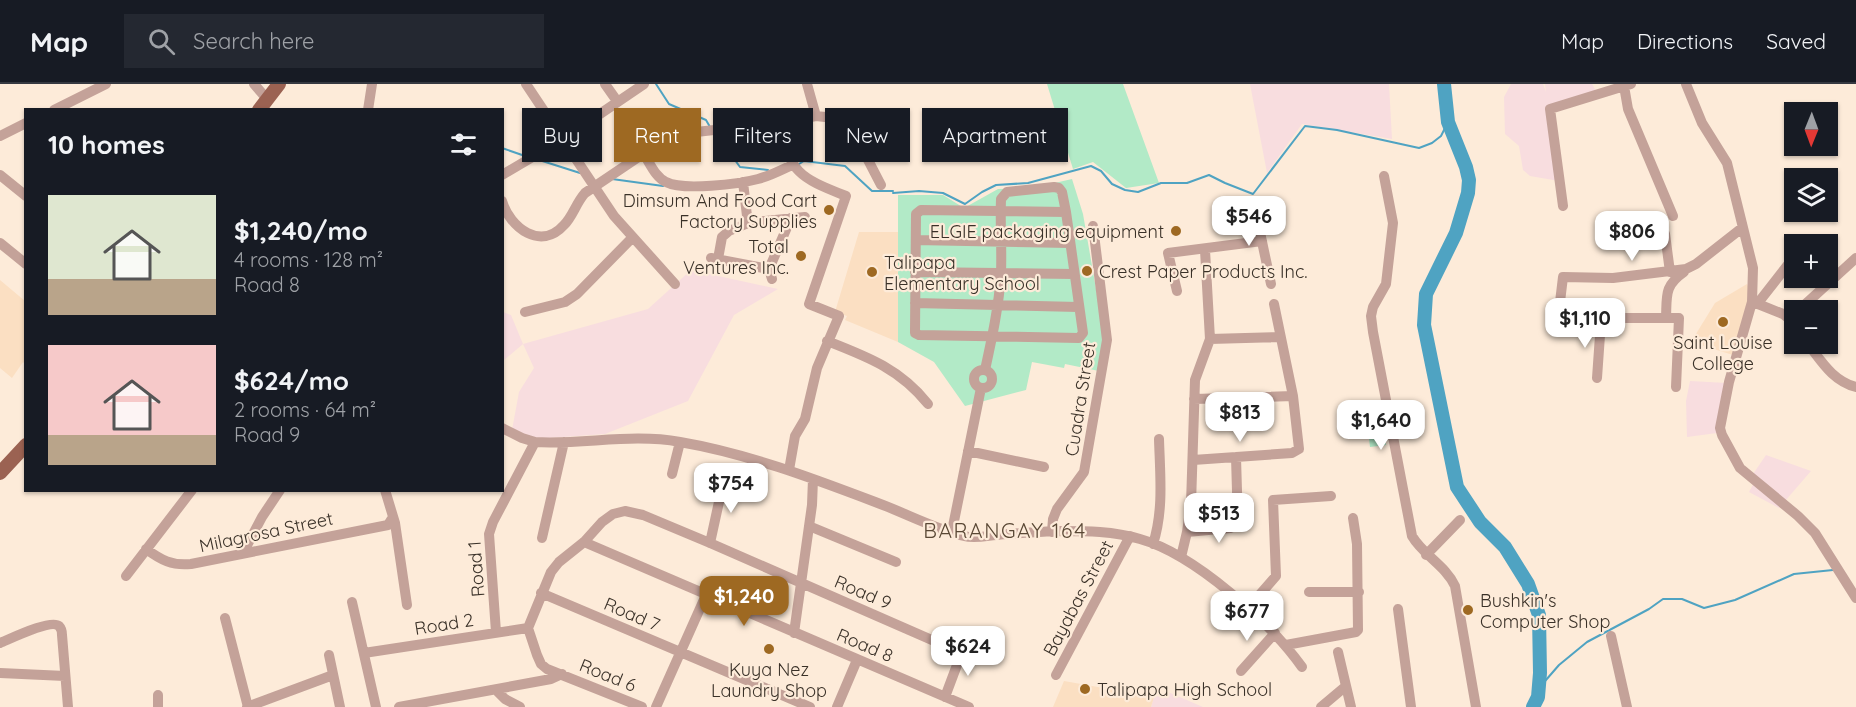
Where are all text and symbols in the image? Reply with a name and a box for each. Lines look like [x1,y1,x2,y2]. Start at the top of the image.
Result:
search box [124,14,544,68]
text: Map [30,24,88,59]
icon: search [145,25,178,58]
text: Search here [193,27,315,55]
text: Map [1561,28,1604,54]
text: Directions [1637,28,1733,54]
text: Saved [1766,28,1826,54]
north arrow [1784,102,1838,156]
map controls [1784,102,1838,354]
chip: Buy [522,108,602,162]
chip: Rent [614,108,701,162]
chip: Filters [713,108,813,162]
chip: New [825,108,910,162]
chip: Apartment [922,108,1068,162]
text: 10 homes [48,128,165,161]
icon: filters [447,128,480,161]
button: layers [1784,168,1838,222]
place label: Dimsum And Food Cart Factory Supplies [623,189,817,233]
pin: $546 [1213,196,1285,247]
marker: Dimsum And Food Cart Factory Supplies [822,203,836,217]
text: $546 [1226,203,1272,228]
pin: $806 [1596,211,1668,262]
text: $1,240/mo [234,214,368,247]
text: $806 [1609,218,1655,243]
icon: home [96,219,168,291]
place label: ELGIE packaging equipment [930,220,1164,243]
marker: ELGIE packaging equipment [1169,224,1183,238]
button: + [1784,234,1838,288]
place label: Total Ventures Inc. [683,235,789,279]
text: 4 rooms · 128 m² [234,247,383,272]
marker: Total Ventures Inc. [794,249,808,263]
place label: Talipapa Elementary School [884,251,1040,295]
place label: Crest Paper Products Inc. [1099,260,1308,283]
marker: Crest Paper Products Inc. [1080,264,1094,278]
marker: Talipapa Elementary School [865,265,879,279]
text: Road 8 [234,272,300,297]
pin: $1,110 [1536,298,1634,349]
button: − [1784,300,1838,354]
text: $1,110 [1559,305,1611,330]
marker: Saint Louise College [1716,315,1730,329]
place label: Saint Louise College [1673,331,1773,375]
street label: Cuadra Street [1060,340,1100,458]
text: $624/mo [234,364,349,397]
icon: home [96,369,168,441]
pin: $813 [1204,392,1276,443]
text: 2 rooms · 64 m² [234,397,376,422]
text: $813 [1219,399,1261,424]
pin: $1,640 [1332,400,1430,451]
text: $1,640 [1351,407,1411,432]
text: Road 9 [234,422,300,447]
pin: $754 [695,463,767,514]
text: $754 [708,470,754,495]
pin: $513 [1183,493,1255,544]
text: $513 [1198,500,1240,525]
street label: Milagrosa Street [197,507,335,557]
district label: BARANGAY 164 [923,517,1087,543]
street label: Bayabas Street [1038,536,1118,660]
street label: Road 1 [463,540,489,598]
street label: Road 9 [831,570,895,614]
pin: $1,240 [695,576,793,627]
text: $1,240 [714,583,774,608]
place label: Bushkin's Computer Shop [1480,589,1610,633]
pin: $677 [1211,591,1283,642]
street label: Road 7 [600,592,664,636]
text: $677 [1225,598,1269,623]
marker: Bushkin's Computer Shop [1461,603,1475,617]
street label: Road 2 [413,608,475,640]
street label: Road 8 [833,623,897,667]
pin: $624 [932,626,1004,677]
text: $624 [945,633,991,658]
marker: Kuya Nez Laundry Shop [762,642,776,656]
street label: Road 6 [576,653,640,697]
place label: Kuya Nez Laundry Shop [711,658,827,702]
place label: Talipapa High School [1097,678,1272,701]
marker: Talipapa High School [1078,682,1092,696]

